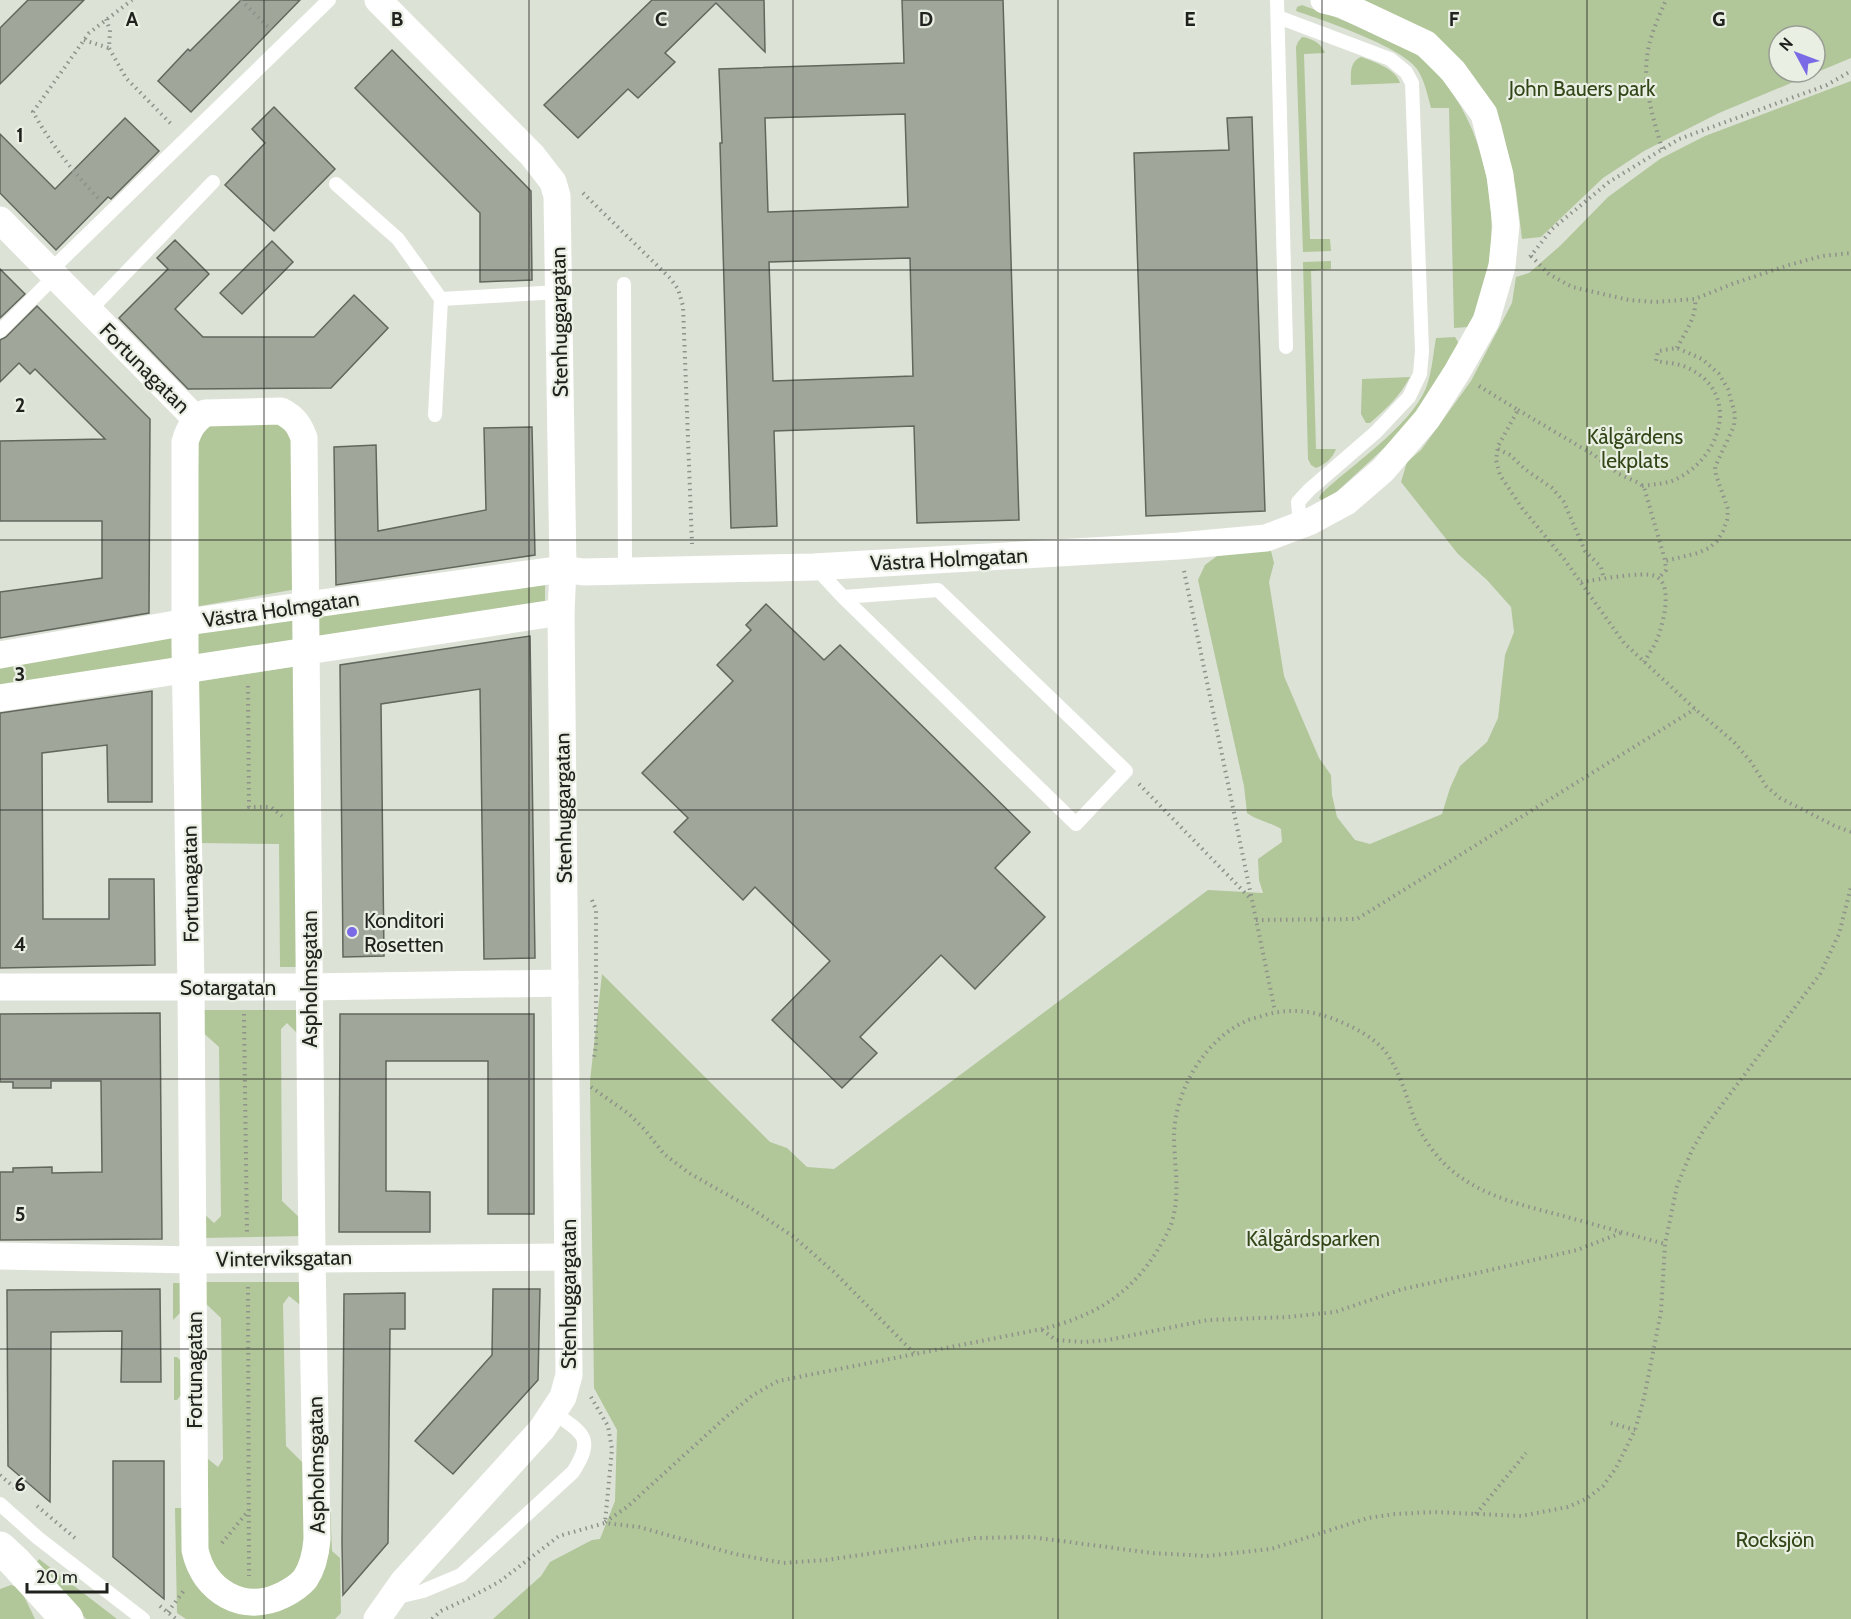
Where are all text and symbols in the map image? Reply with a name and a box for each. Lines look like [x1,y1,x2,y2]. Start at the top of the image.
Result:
text: A [126,7,139,31]
text: B [391,7,403,31]
text: C [655,7,667,31]
text: D [919,7,933,31]
text: E [1184,7,1196,31]
text: F [1449,7,1460,31]
text: G [1712,7,1726,31]
north arrow [1767,24,1827,84]
text: N [1775,34,1797,55]
park label: John Bauers park [1508,76,1656,101]
text: 1 [16,123,24,147]
street label: Stenhuggargatan [545,247,573,397]
street label: Fortunagatan [95,318,195,418]
text: 2 [15,393,25,417]
park label: Kålgårdens lekplats [1587,424,1684,473]
street label: Västra Holmgatan [870,542,1028,576]
street label: Västra Holmgatan [201,586,361,632]
text: 3 [15,662,25,686]
street label: Stenhuggargatan [549,733,577,883]
street label: Fortunagatan [176,825,204,943]
place label: Konditori Rosetten [364,908,444,957]
street label: Aspholmsgatan [297,910,322,1048]
marker: Konditori Rosetten [345,925,359,939]
text: 4 [14,932,26,956]
street label: Sotargatan [180,975,276,1000]
text: 5 [15,1202,25,1226]
street label: Stenhuggargatan [556,1219,581,1369]
park label: Kålgårdsparken [1246,1226,1380,1251]
street label: Vinterviksgatan [216,1244,352,1272]
street label: Fortunagatan [182,1311,207,1429]
street label: Aspholmsgatan [302,1396,330,1534]
text: 6 [14,1472,26,1496]
park label: Rocksjön [1735,1527,1815,1553]
scale bar [27,1556,106,1594]
text: 20 m [36,1566,78,1588]

